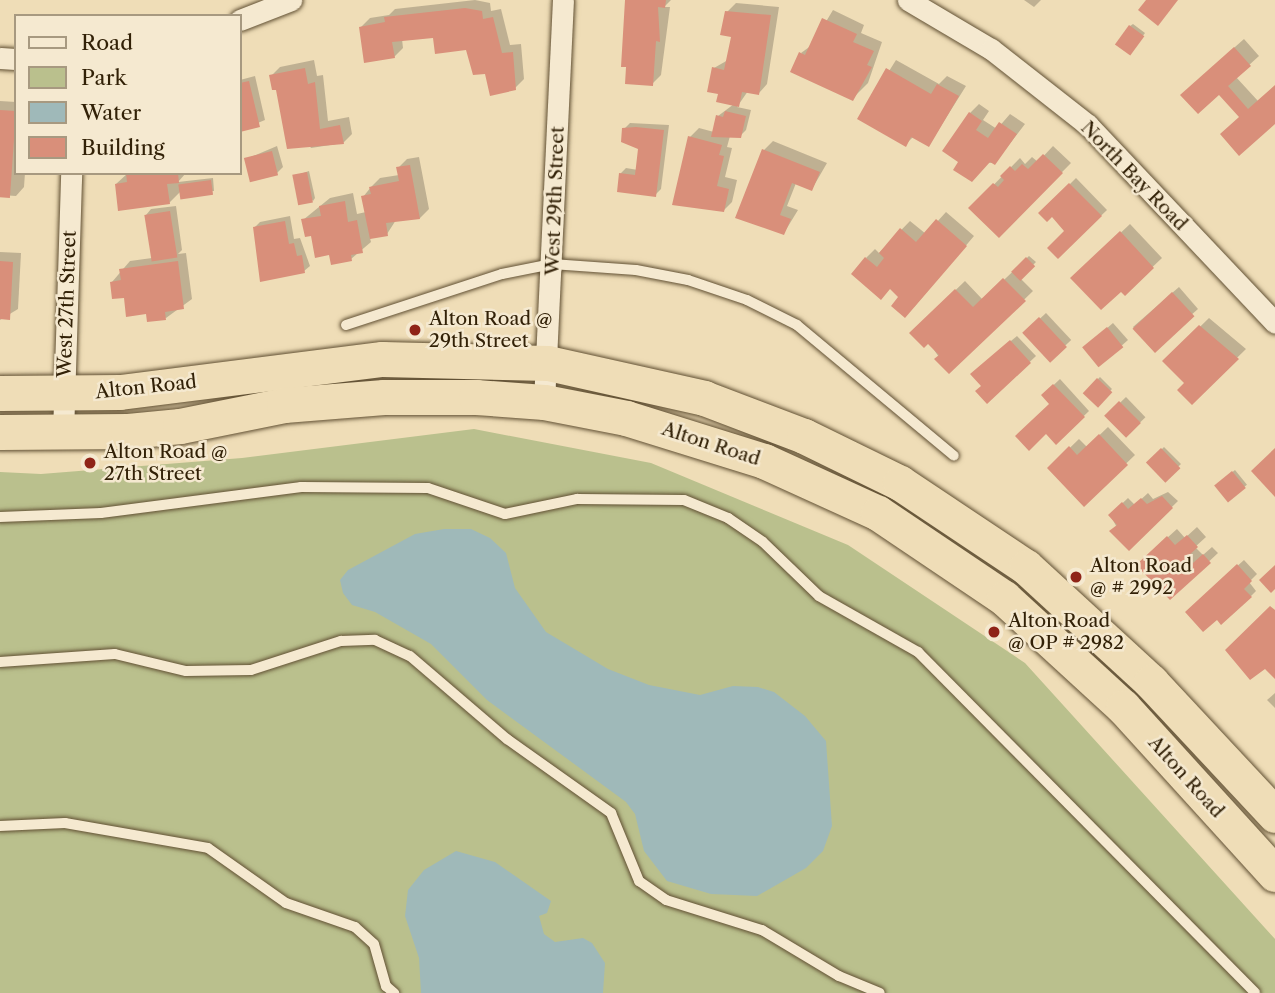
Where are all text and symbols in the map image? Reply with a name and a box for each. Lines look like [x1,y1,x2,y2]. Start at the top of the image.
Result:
legend [14,14,242,175]
text: Road [81,30,133,55]
text: Park [81,65,127,90]
text: Water [81,100,141,125]
street label: North Bay Road [1076,116,1192,236]
street label: West 29th Street [541,126,569,276]
text: Building [81,135,165,160]
street label: West 27th Street [53,230,81,378]
place label: Alton Road @ 29th Street [429,308,553,352]
marker: Alton Road @ 29th Street [407,322,423,338]
street label: Alton Road [94,370,198,404]
street label: Alton Road [659,417,763,471]
place label: Alton Road @ 27th Street [104,441,228,485]
marker: Alton Road @ 27th Street [82,455,98,471]
place label: Alton Road @ # 2992 [1090,555,1192,599]
marker: Alton Road @ # 2992 [1068,569,1084,585]
place label: Alton Road @ OP # 2982 [1008,610,1125,654]
marker: Alton Road @ OP # 2982 [986,624,1002,640]
street label: Alton Road [1143,731,1229,823]

